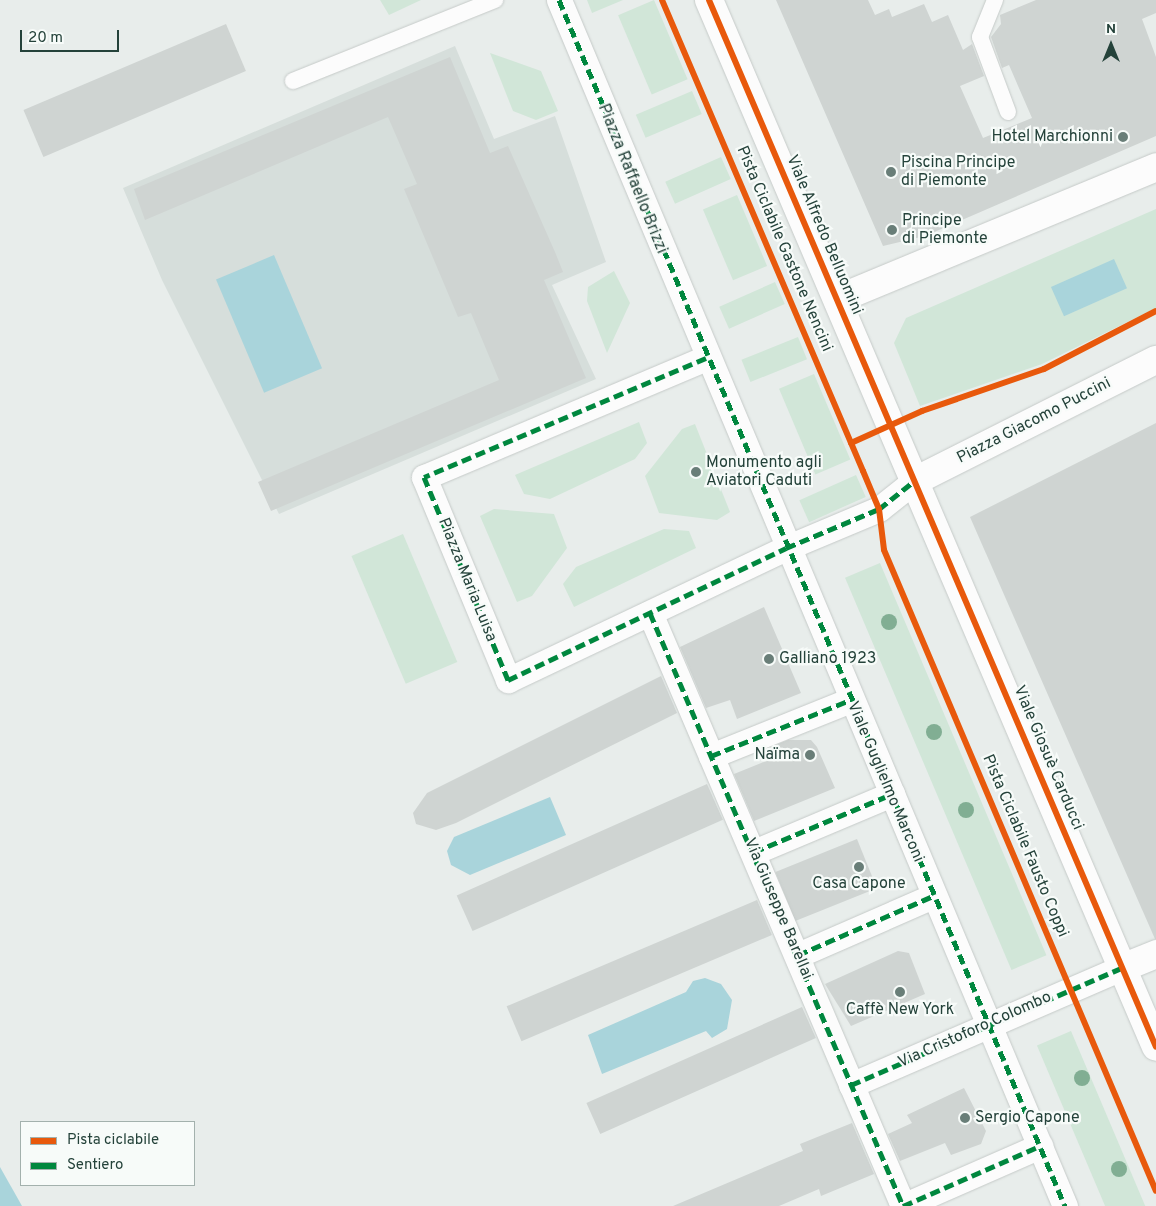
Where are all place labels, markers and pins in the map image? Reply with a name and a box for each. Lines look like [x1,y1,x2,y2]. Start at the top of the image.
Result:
place label: Hotel Marchionni [992,127,1113,147]
marker: Hotel Marchionni [1117,131,1129,143]
place label: Piscina Principe di Piemonte [901,153,1015,191]
marker: Piscina Principe di Piemonte [885,166,897,178]
place label: Principe di Piemonte [902,211,988,249]
marker: Principe di Piemonte [886,224,898,236]
place label: Monumento agli Aviatori Caduti [706,453,822,491]
marker: Monumento agli Aviatori Caduti [690,466,702,478]
place label: Galliano 1923 [779,649,876,669]
marker: Galliano 1923 [763,653,775,665]
place label: Naïma [755,745,800,765]
marker: Naïma [804,749,816,761]
marker: Casa Capone [853,861,865,873]
place label: Casa Capone [812,874,906,894]
marker: Caffè New York [894,986,906,998]
place label: Caffè New York [845,1000,955,1020]
place label: Sergio Capone [975,1108,1080,1128]
marker: Sergio Capone [959,1112,971,1124]

